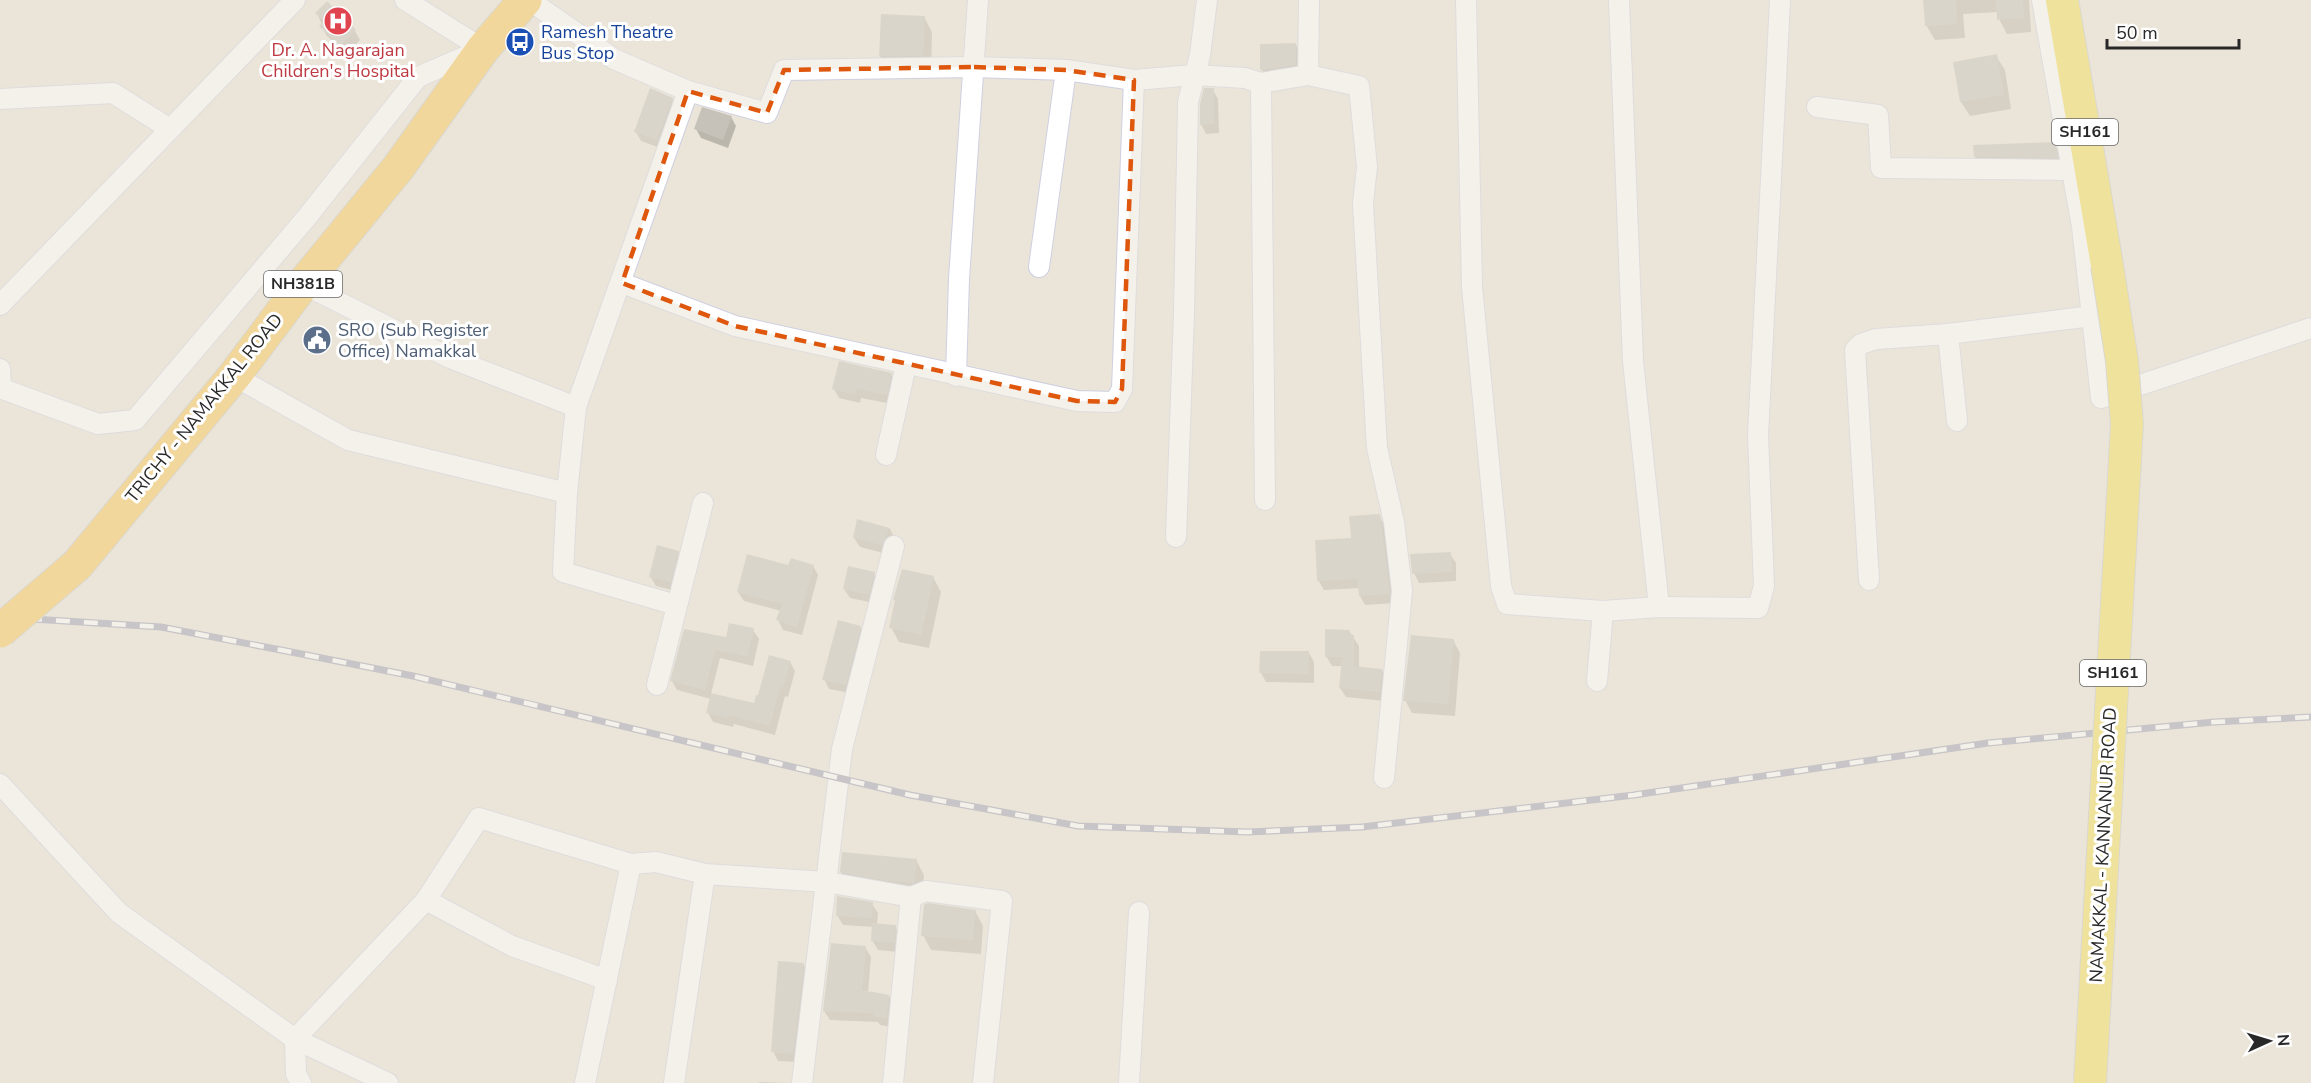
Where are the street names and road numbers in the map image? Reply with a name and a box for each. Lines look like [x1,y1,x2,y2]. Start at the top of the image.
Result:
road number: SH161 [2052,119,2118,145]
road number: NH381B [264,271,342,297]
street label: TRICHY - NAMAKKAL ROAD [120,308,288,508]
road number: SH161 [2080,660,2146,686]
street label: NAMAKKAL - KANNANUR ROAD [2084,707,2122,983]

